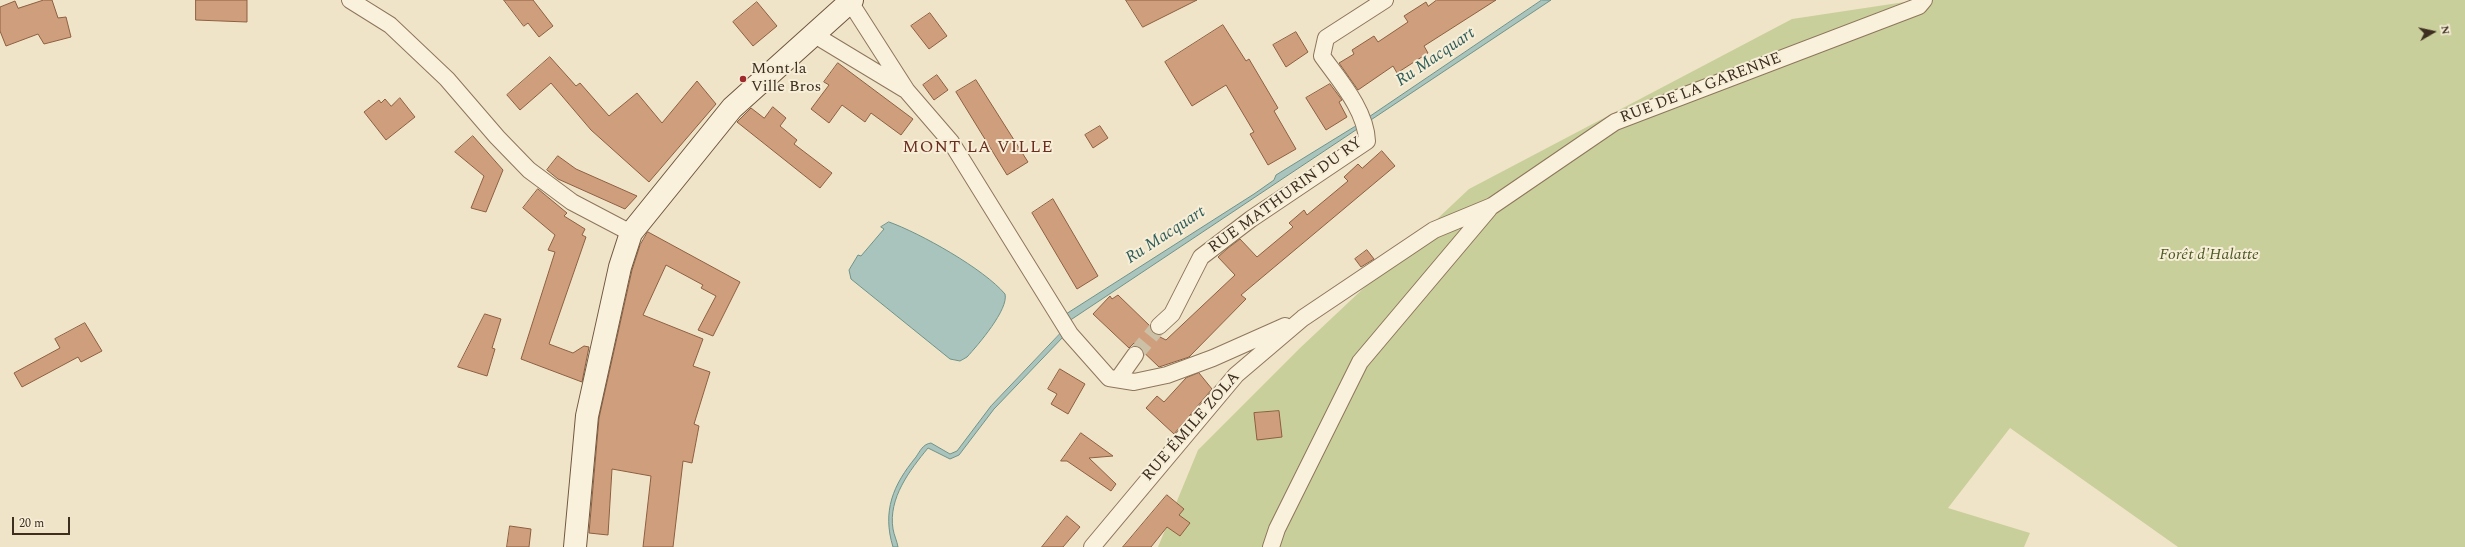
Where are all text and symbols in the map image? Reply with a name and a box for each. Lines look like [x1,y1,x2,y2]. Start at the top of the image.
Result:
north arrow [2413,12,2453,52]
water label: Ru Macquart [1393,24,1479,92]
text: N [2436,24,2454,36]
street label: RUE DE LA GARENNE [1618,49,1784,129]
place label: Mont la Ville Bros [751,60,821,98]
marker: Mont la Ville Bros [738,74,748,84]
street label: RUE MATHURIN DU RY [1205,134,1367,258]
district label: MONT LA VILLE [902,139,1054,159]
water label: Ru Macquart [1122,203,1210,269]
park label: Forêt d'Halatte [2159,246,2259,266]
street label: RUE ÉMILE ZOLA [1139,368,1245,486]
scale bar [14,509,72,535]
text: 20 m [19,514,44,533]

